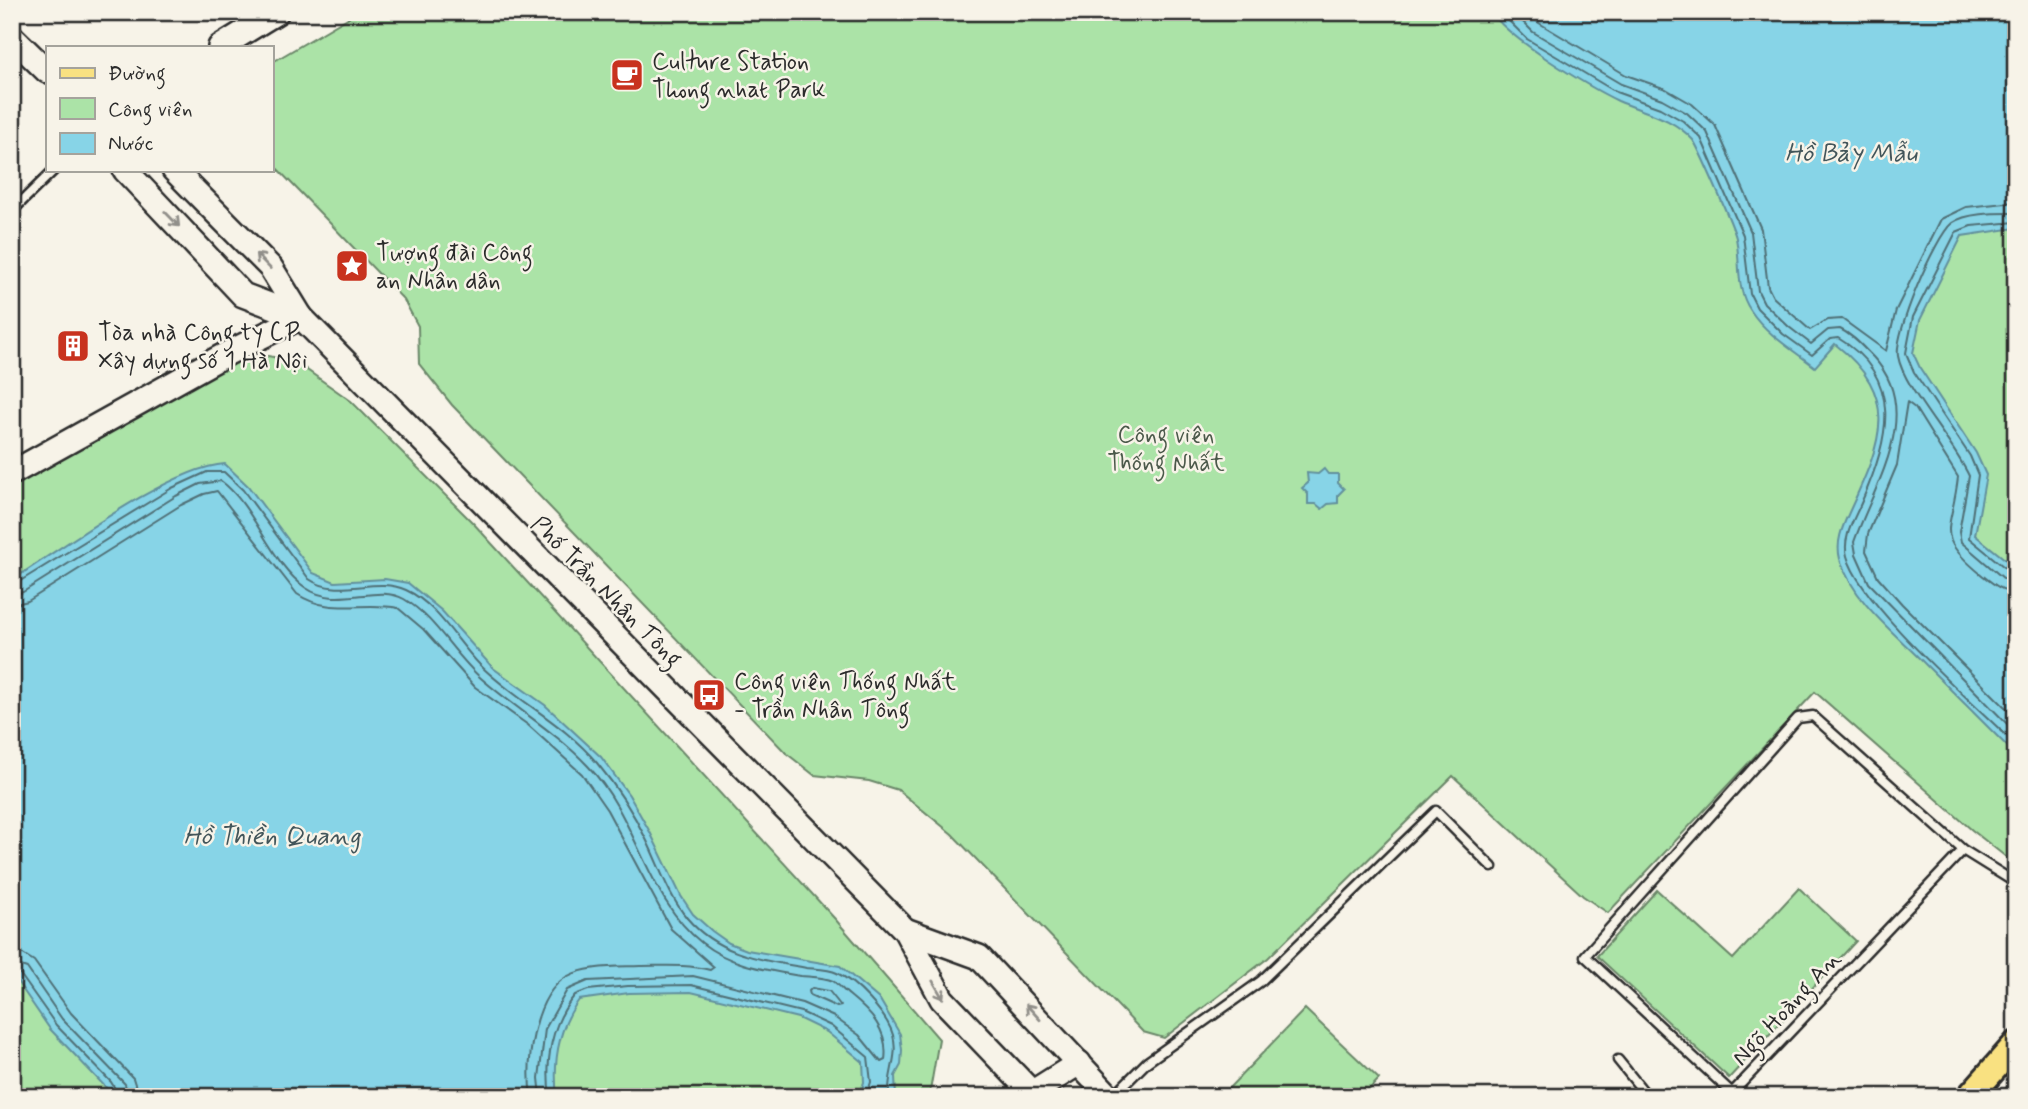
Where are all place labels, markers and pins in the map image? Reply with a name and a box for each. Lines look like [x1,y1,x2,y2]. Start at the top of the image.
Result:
place label: Culture Station Thong nhat Park [652,47,825,109]
cafe icon: Culture Station Thong nhat Park [608,56,646,94]
place label: Tượng đài Công an Nhân dân [376,238,533,297]
place icon: Tượng đài Công an Nhân dân [333,247,371,285]
place label: Tòa nhà Công ty CP Xây dựng số 1 Hà Nội [98,318,307,380]
building icon: Tòa nhà Công ty CP Xây dựng số 1 Hà Nội [54,327,92,365]
place label: Công viên Thống Nhất - Trần Nhân Tông [734,667,956,729]
bus stop icon: Công viên Thống Nhất - Trần Nhân Tông [690,676,728,714]

